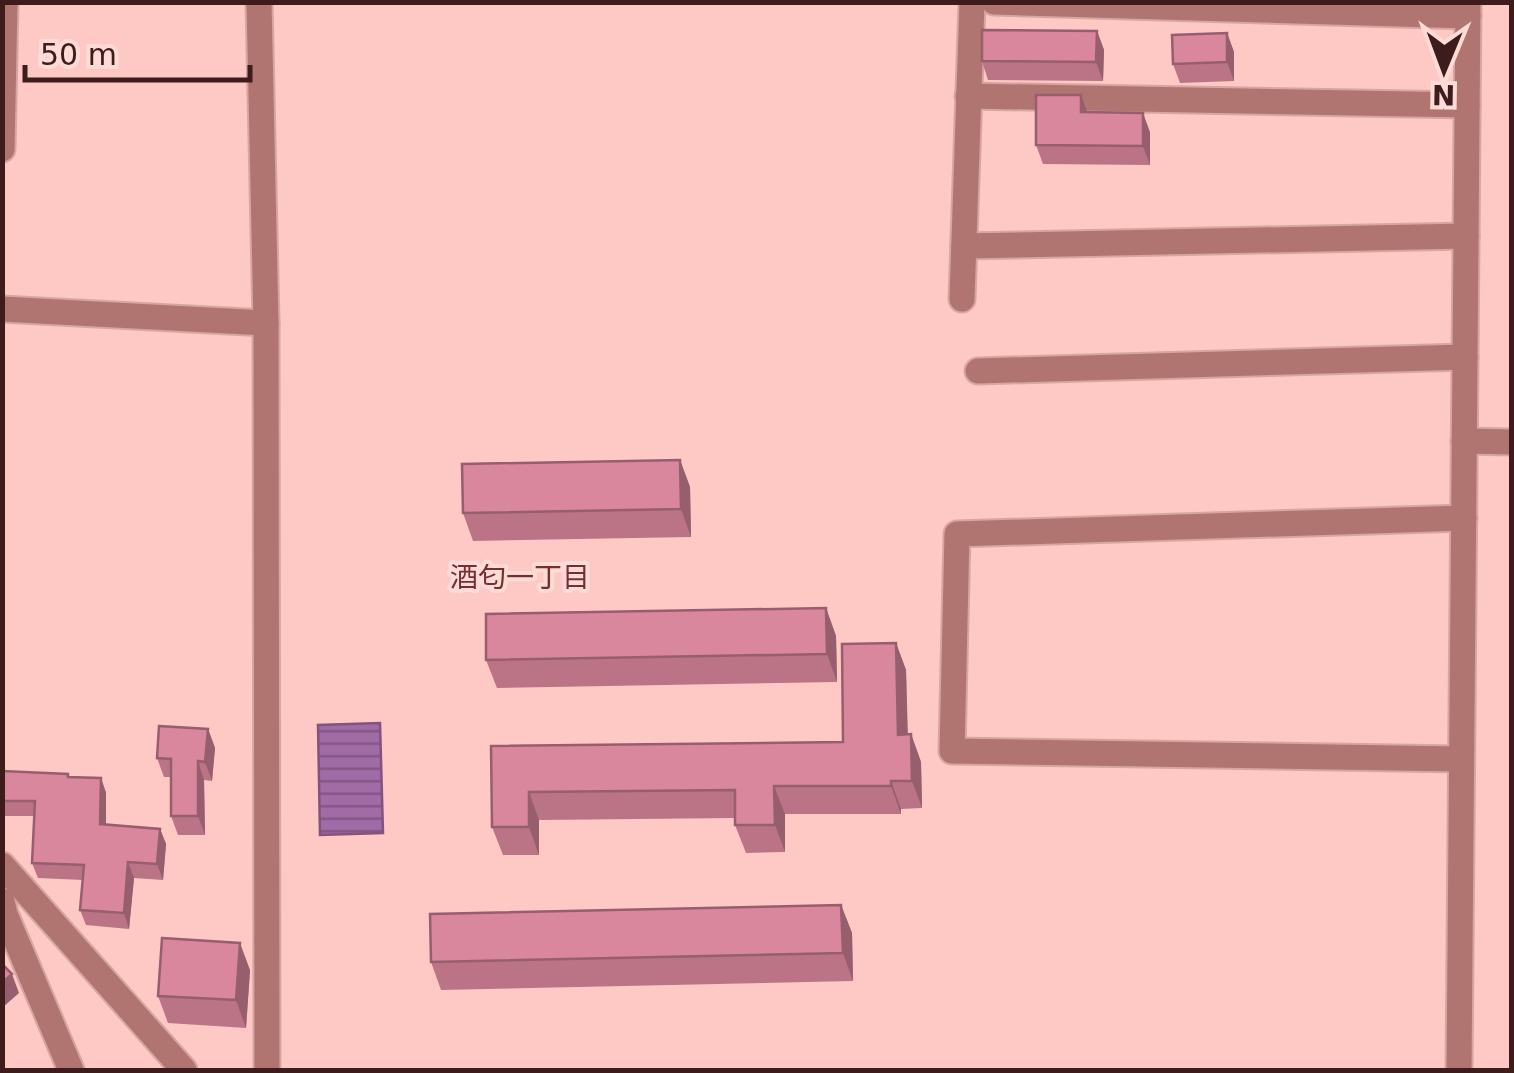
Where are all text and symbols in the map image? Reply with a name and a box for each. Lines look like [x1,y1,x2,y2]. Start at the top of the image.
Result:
scale bar [25,20,250,82]
north arrow [1394,20,1494,120]
text: 50 m [40,37,117,72]
text: N [1432,78,1456,111]
district label: 酒匂一丁目 [450,561,590,594]

